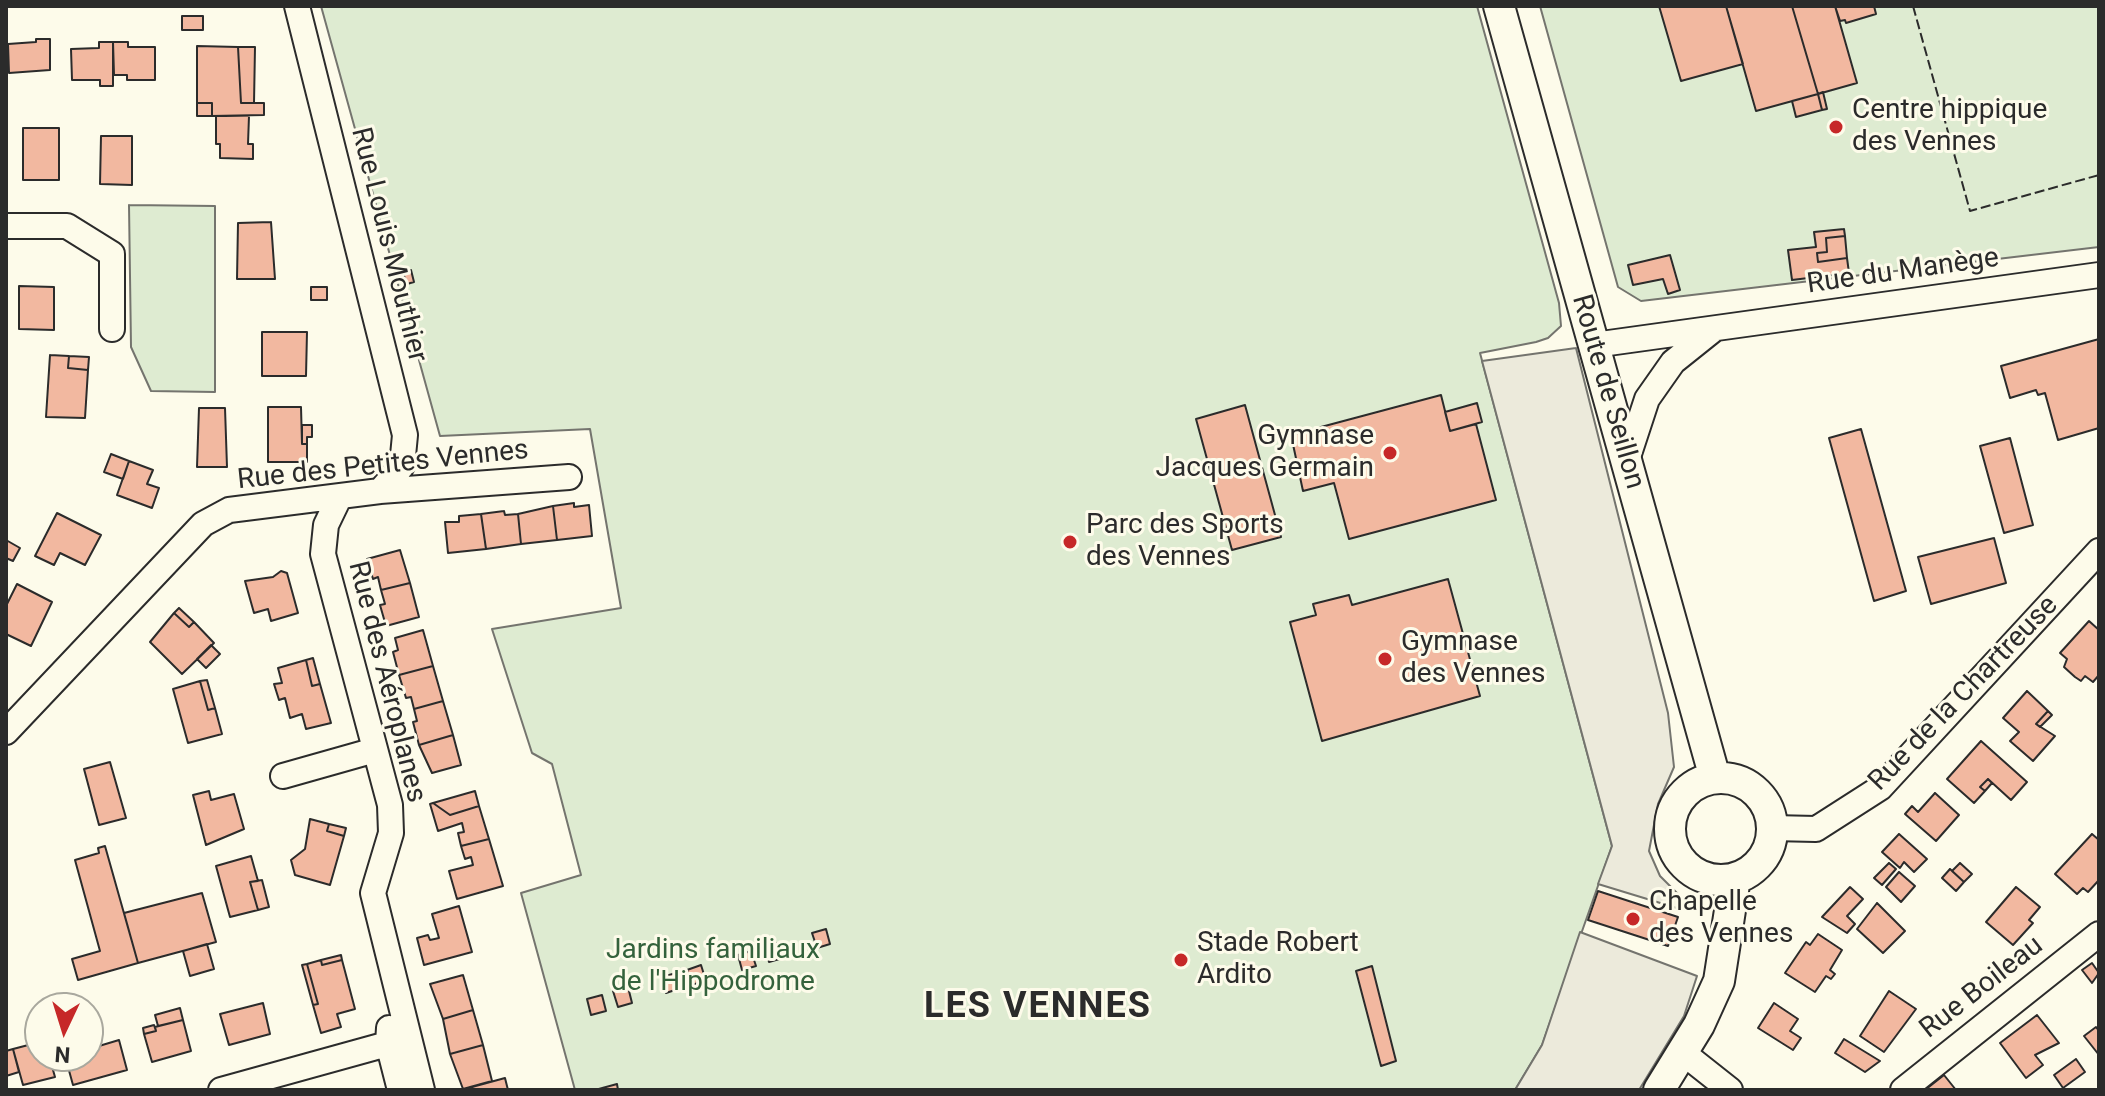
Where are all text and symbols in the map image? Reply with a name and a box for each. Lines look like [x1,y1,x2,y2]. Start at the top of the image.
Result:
place label: Centre hippique des Vennes [1852,94,2047,160]
marker: Centre hippique des Vennes [1827,118,1845,136]
street label: Rue Louis Mouthier [343,124,433,366]
street label: Rue du Manège [1805,242,2001,302]
street label: Route de Seillon [1563,291,1651,493]
place label: Gymnase Jacques Germain [1156,420,1374,486]
street label: Rue des Petites Vennes [236,434,530,498]
marker: Gymnase Jacques Germain [1381,444,1399,462]
place label: Parc des Sports des Vennes [1086,509,1284,575]
marker: Parc des Sports des Vennes [1061,533,1079,551]
street label: Rue des Aéroplanes [340,558,432,806]
street label: Rue de la Chartreuse [1862,590,2066,798]
place label: Gymnase des Vennes [1401,626,1545,692]
marker: Gymnase des Vennes [1376,650,1394,668]
place label: Chapelle des Vennes [1649,886,1793,952]
marker: Chapelle des Vennes [1624,910,1642,928]
place label: Stade Robert Ardito [1197,927,1359,993]
street label: Rue Boileau [1914,930,2050,1046]
park label: Jardins familiaux de l'Hippodrome [606,934,820,1000]
marker: Stade Robert Ardito [1172,951,1190,969]
district label: LES VENNES [924,986,1152,1030]
north arrow [24,992,104,1072]
text: N [54,1041,71,1067]

